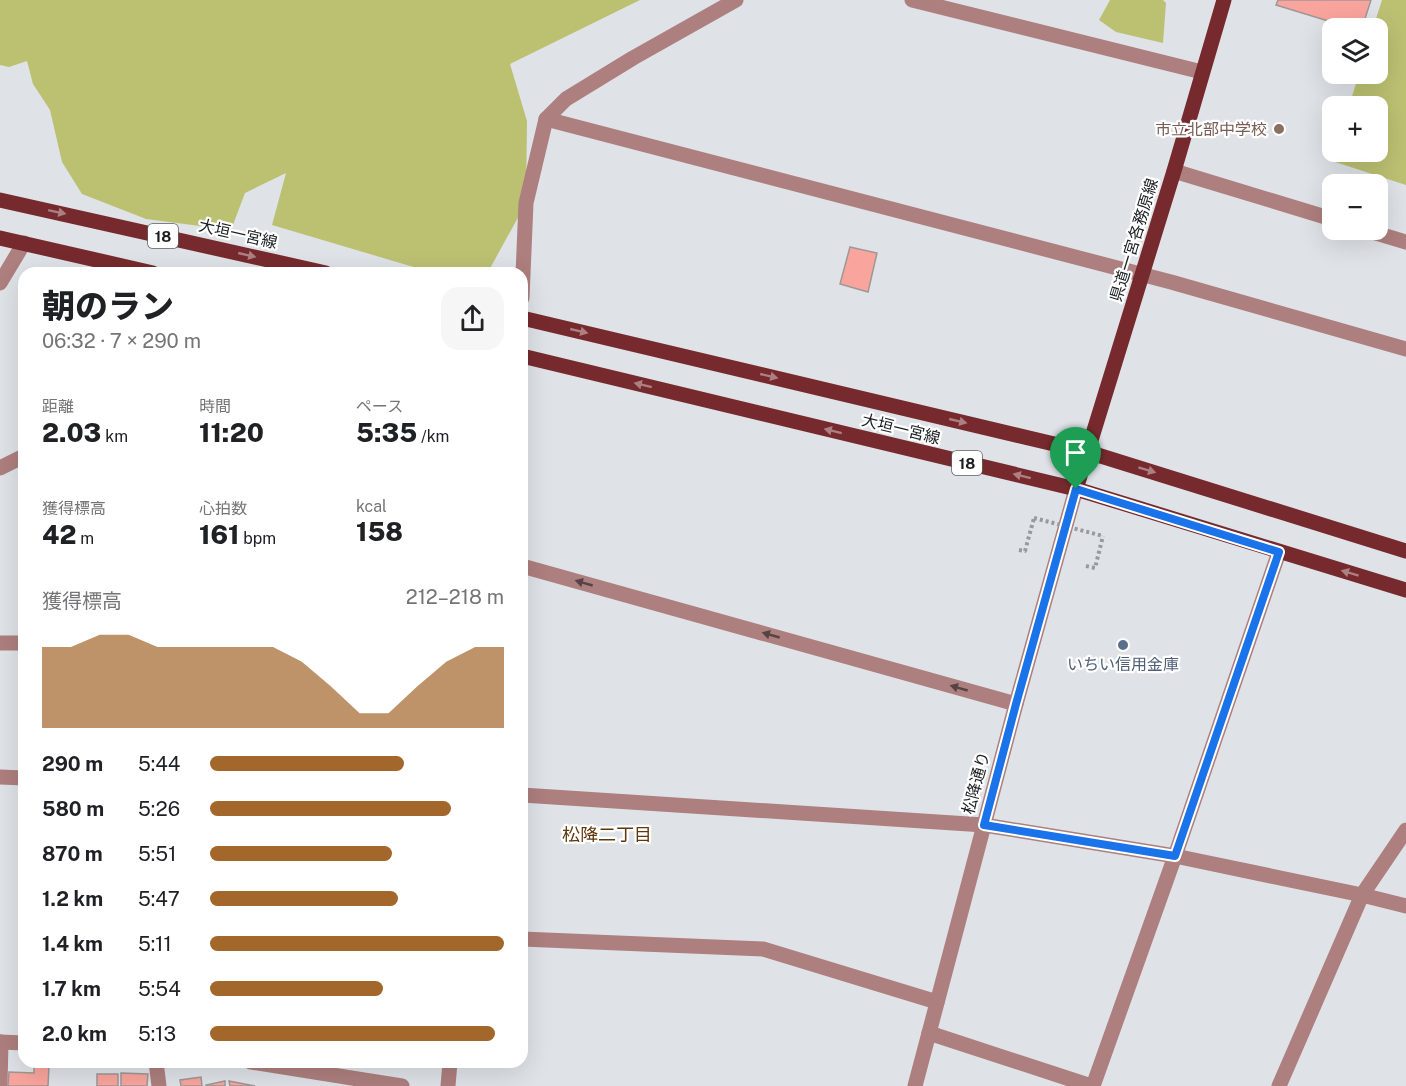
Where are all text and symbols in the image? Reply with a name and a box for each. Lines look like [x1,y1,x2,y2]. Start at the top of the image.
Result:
map controls [1322,18,1388,240]
button: layers [1322,18,1388,84]
button: + [1322,96,1388,162]
place label: 市立北部中学校 [1155,120,1267,139]
marker: 市立北部中学校 [1272,122,1286,136]
button: − [1322,174,1388,240]
street label: 県道一宮各務原線 [1106,176,1162,304]
one-way arrow [48,208,66,218]
street label: 大垣一宮線 [197,216,279,252]
road number: 18 [148,224,178,248]
one-way arrow [238,251,257,260]
text: 朝のラン [42,287,174,325]
button: share [441,287,504,350]
one-way arrow [570,327,588,337]
text: 06:32 · 7 × 290 m [42,329,201,353]
one-way arrow [759,372,778,382]
one-way arrow [633,380,652,389]
text: 距離 [42,397,74,416]
text: 時間 [199,397,231,416]
text: ペース [356,397,403,416]
street label: 大垣一宮線 [860,410,942,448]
text: 2.03 [42,417,101,448]
text: 11:20 [199,417,264,448]
text: 5:35 [356,417,417,448]
one-way arrow [949,417,968,427]
one-way arrow [823,425,842,435]
text: km [101,427,128,446]
text: /km [417,427,449,446]
pin [1050,427,1101,489]
icon: arrive [1059,436,1092,469]
road number: 18 [952,451,982,475]
one-way arrow [1138,466,1156,475]
one-way arrow [1013,471,1031,481]
text: kcal [356,497,387,516]
text: 獲得標高 [42,499,106,518]
text: 心拍数 [199,499,247,518]
text: 158 [356,516,403,547]
text: 42 [42,519,76,550]
text: 161 [199,519,239,550]
text: m [76,529,94,548]
text: bpm [239,529,276,548]
one-way arrow [1341,568,1359,577]
one-way arrow [575,578,593,587]
text: 212–218 m [406,585,504,609]
text: 獲得標高 [42,589,122,613]
one-way arrow [762,630,780,639]
marker: いちい信用金庫 [1116,638,1130,652]
place label: いちい信用金庫 [1067,655,1179,674]
one-way arrow [950,683,968,692]
street label: 松降通り [959,750,993,816]
text: 290 m [42,752,103,776]
text: 5:44 [138,752,180,776]
text: 580 m [42,797,104,821]
text: 5:26 [138,797,180,821]
district label: 松降二丁目 [562,824,652,845]
text: 870 m [42,842,103,866]
text: 5:51 [138,842,176,866]
text: 1.2 km [42,887,103,911]
text: 5:47 [138,887,180,911]
text: 1.4 km [42,932,103,956]
text: 5:11 [138,932,172,956]
text: 1.7 km [42,977,101,1001]
text: 5:54 [138,977,181,1001]
text: 2.0 km [42,1022,107,1046]
text: 5:13 [138,1022,176,1046]

